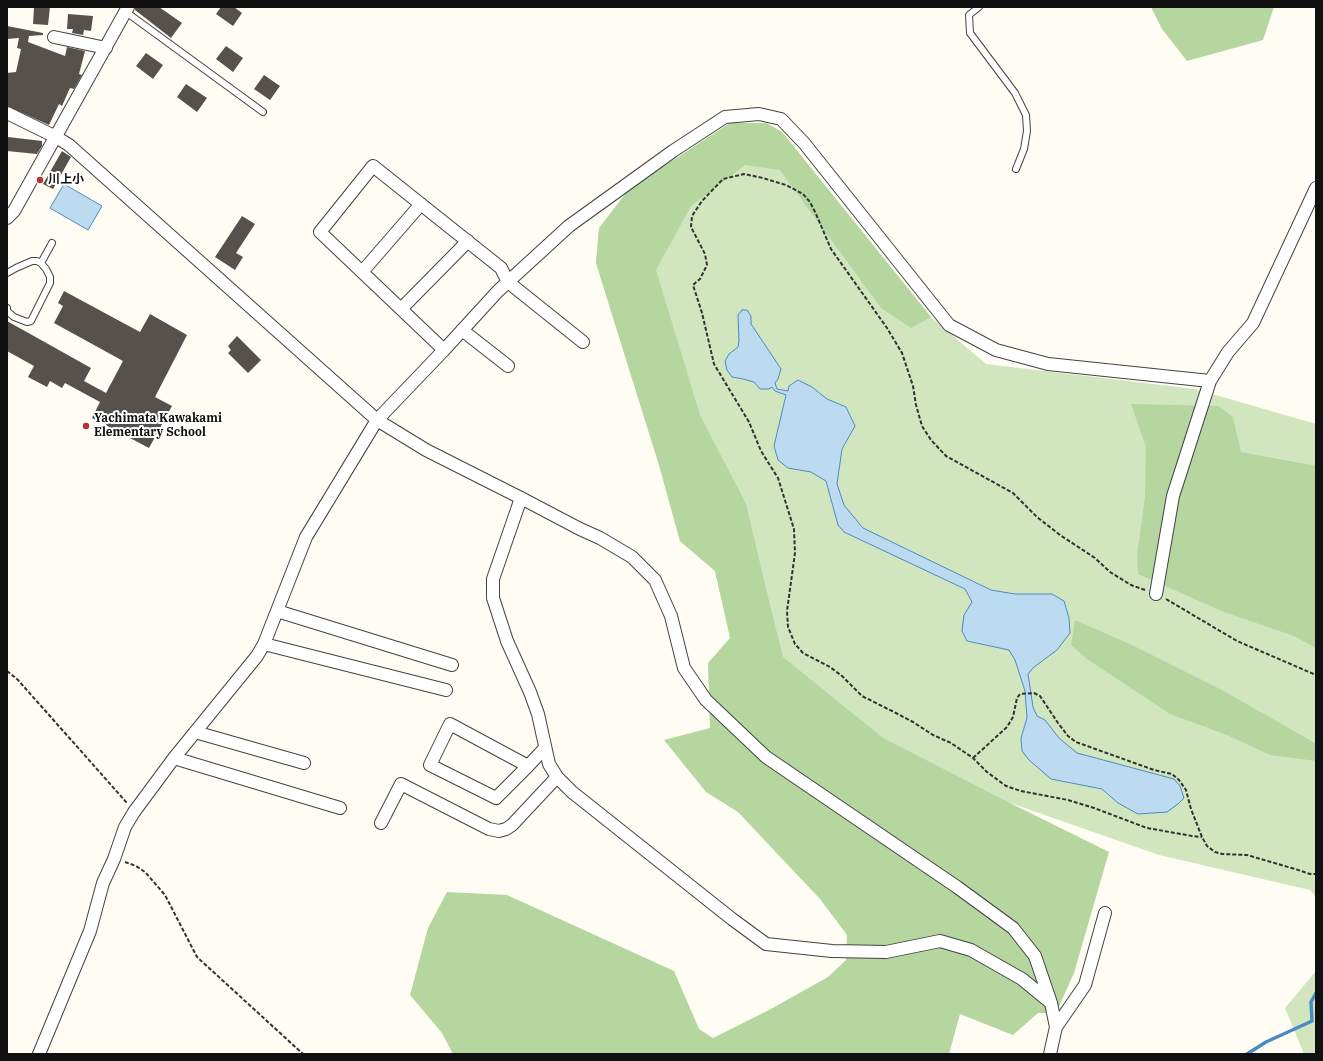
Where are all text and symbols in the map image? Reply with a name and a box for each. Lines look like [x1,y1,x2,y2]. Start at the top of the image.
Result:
place label: 川上小 [48,173,84,187]
marker: 川上小 [35,175,45,185]
place label: Yachimata Kawakami Elementary School [94,412,222,440]
marker: Yachimata Kawakami Elementary School [81,421,91,431]

